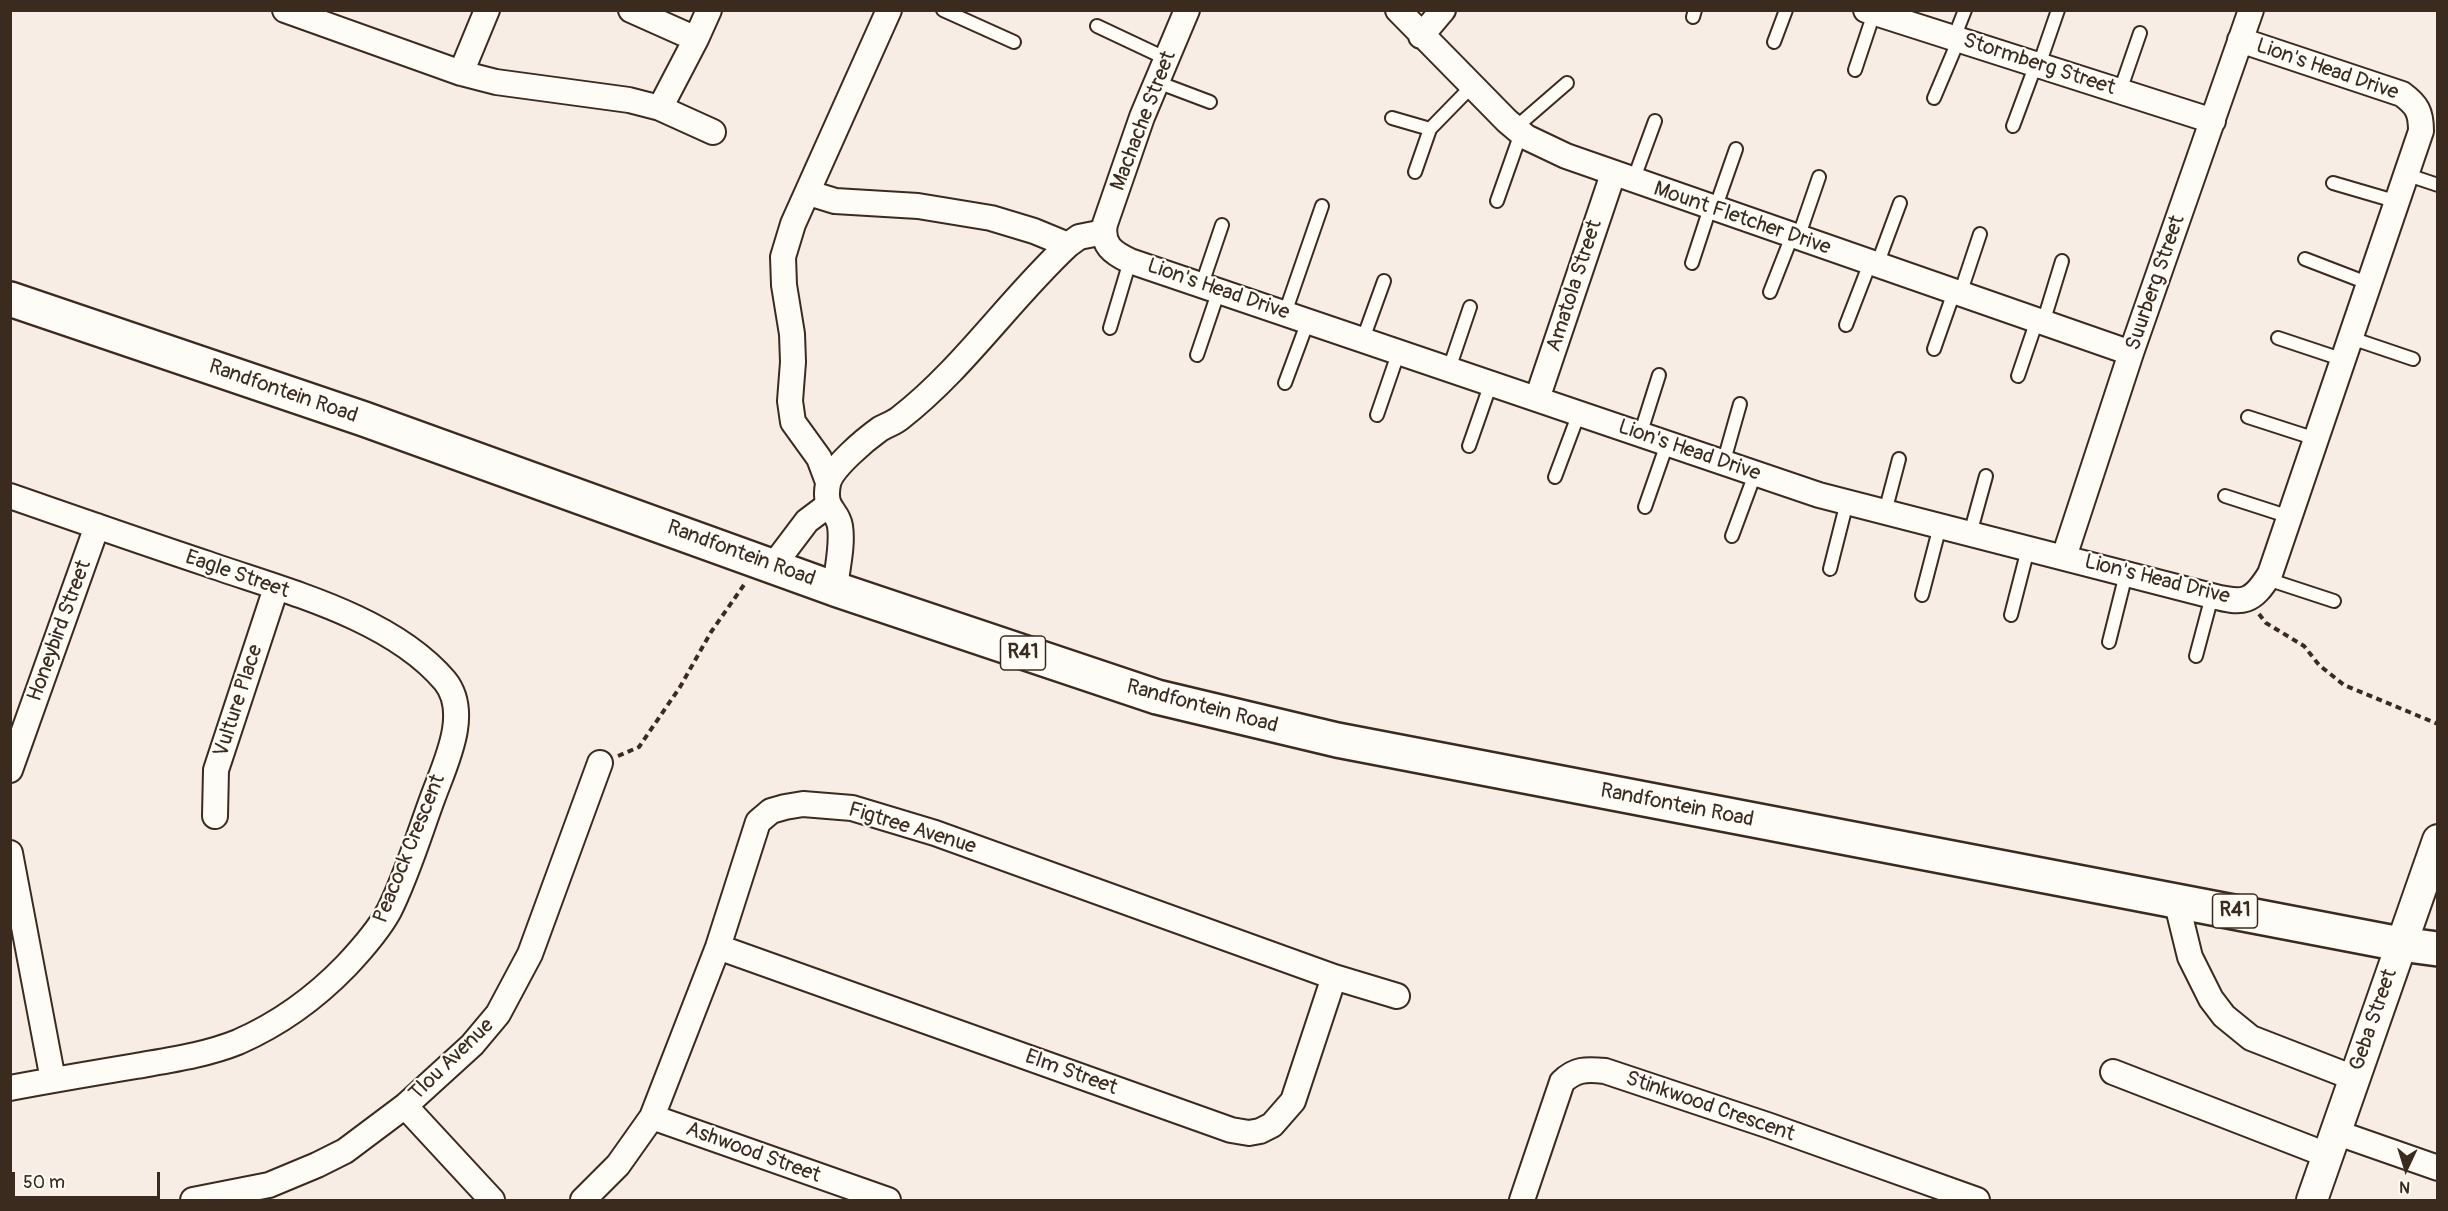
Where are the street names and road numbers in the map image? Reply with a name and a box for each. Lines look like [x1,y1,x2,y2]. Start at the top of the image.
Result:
street label: Stormberg Street [1960,29,2118,101]
street label: Lion's Head Drive [2253,34,2401,106]
street label: Machache Street [1106,48,1182,194]
street label: Mount Fletcher Drive [1650,177,1834,261]
street label: Suurberg Street [2121,212,2191,354]
street label: Amatola Street [1542,217,1608,355]
street label: Lion's Head Drive [1144,254,1292,326]
street label: Randfontein Road [205,355,361,429]
street label: Lion's Head Drive [1615,415,1763,487]
street label: Randfontein Road [664,516,818,592]
street label: Eagle Street [182,545,292,605]
street label: Lion's Head Drive [2082,550,2232,610]
street label: Honeybird Street [23,557,97,705]
road number: R41 [1000,636,1046,670]
street label: Vulture Place [209,642,269,760]
street label: Randfontein Road [1124,675,1280,739]
street label: Peacock Crescent [369,771,451,927]
street label: Randfontein Road [1598,779,1756,833]
street label: Figtree Avenue [845,798,979,860]
road number: R41 [2212,894,2258,928]
street label: Geba Street [2345,966,2403,1074]
street label: Tlou Avenue [405,1014,499,1106]
street label: Elm Street [1022,1045,1120,1101]
street label: Stinkwood Crescent [1622,1066,1798,1148]
street label: Ashwood Street [682,1117,824,1189]

